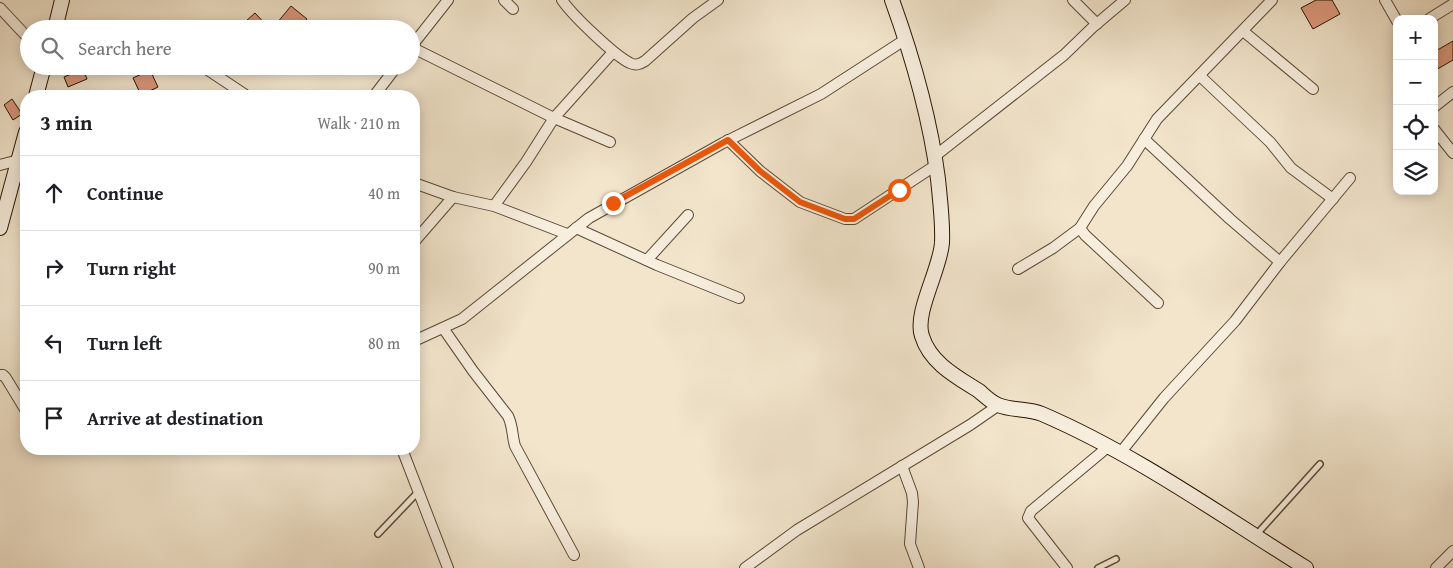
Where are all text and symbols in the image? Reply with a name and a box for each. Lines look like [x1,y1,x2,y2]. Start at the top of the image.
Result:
map controls [1393,15,1438,195]
button: + [1393,15,1438,60]
search box [20,20,420,75]
icon: search [38,34,66,62]
text: Search here [78,34,172,62]
button: − [1393,60,1438,105]
button: locate [1393,105,1438,150]
text: 3 min [40,107,92,138]
text: Walk · 210 m [317,111,400,135]
button: layers [1393,150,1438,195]
icon: ahead [40,179,68,207]
text: Continue [87,179,164,207]
route start [888,179,911,202]
text: 40 m [368,181,400,205]
route end [602,192,625,215]
icon: right [40,254,68,282]
text: Turn right [87,254,176,282]
text: 90 m [368,256,400,280]
icon: left [40,329,68,357]
text: Turn left [87,329,162,357]
text: 80 m [368,331,400,355]
icon: arrive [40,404,68,432]
text: Arrive at destination [87,404,263,432]

